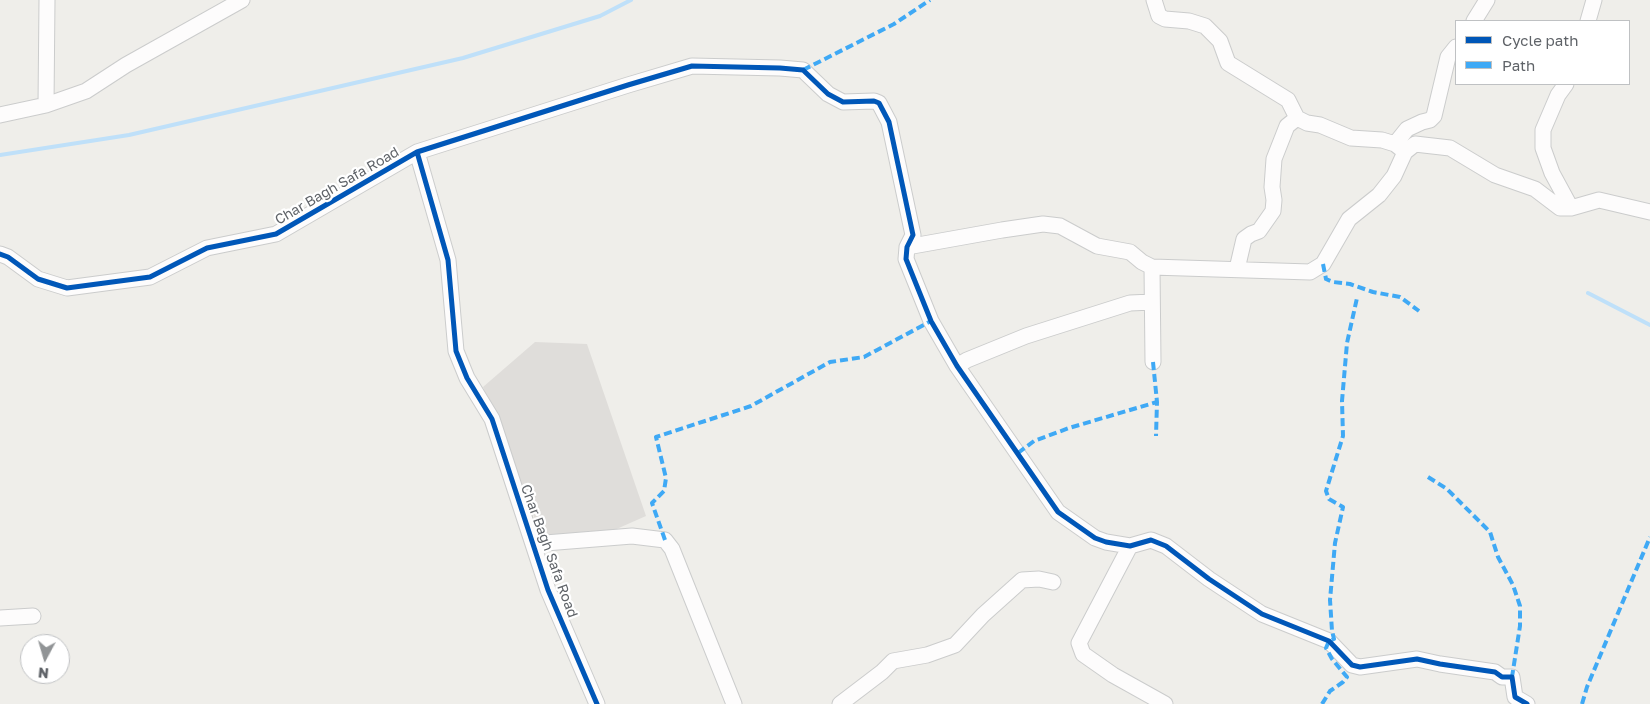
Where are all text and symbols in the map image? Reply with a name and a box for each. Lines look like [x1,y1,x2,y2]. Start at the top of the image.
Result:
legend [1455,20,1630,85]
text: Cycle path [1502,31,1578,49]
text: Path [1502,56,1535,74]
street label: Char Bagh Safa Road [272,144,402,228]
street label: Char Bagh Safa Road [517,482,581,620]
north arrow [20,634,70,684]
text: N [37,664,50,682]

